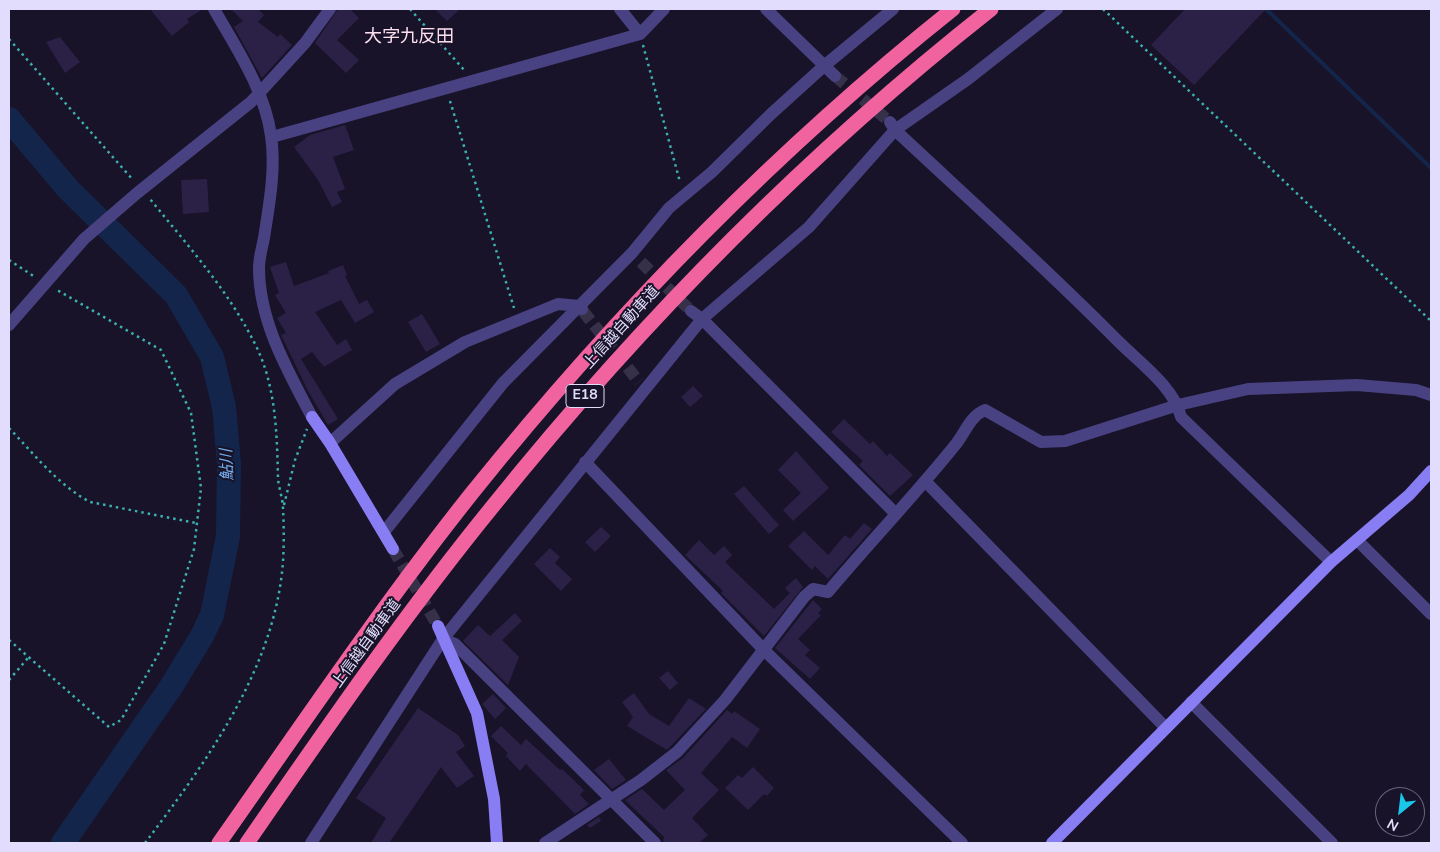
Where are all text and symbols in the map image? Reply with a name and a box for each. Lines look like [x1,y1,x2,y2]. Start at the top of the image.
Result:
district label: 大字九反田 [364,27,454,49]
street label: 上信越自動車道 [580,283,664,373]
road number: E18 [566,384,604,408]
water label: 鮎川 [218,449,238,481]
street label: 上信越自動車道 [329,596,405,692]
north arrow [1375,787,1425,837]
text: N [1384,814,1402,836]

